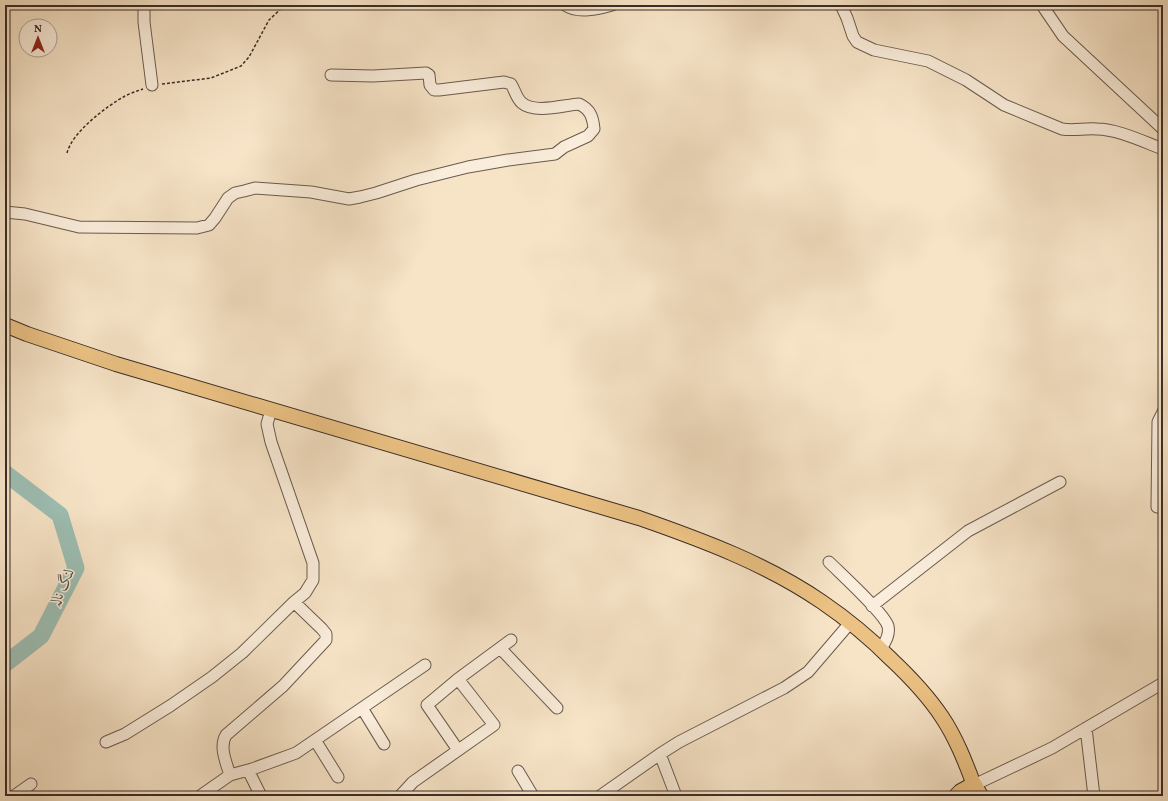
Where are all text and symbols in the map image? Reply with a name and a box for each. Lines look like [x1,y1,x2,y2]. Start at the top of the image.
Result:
north arrow [18,18,58,58]
text: N [34,22,42,37]
water label: لنگ نالہ [44,565,81,611]

